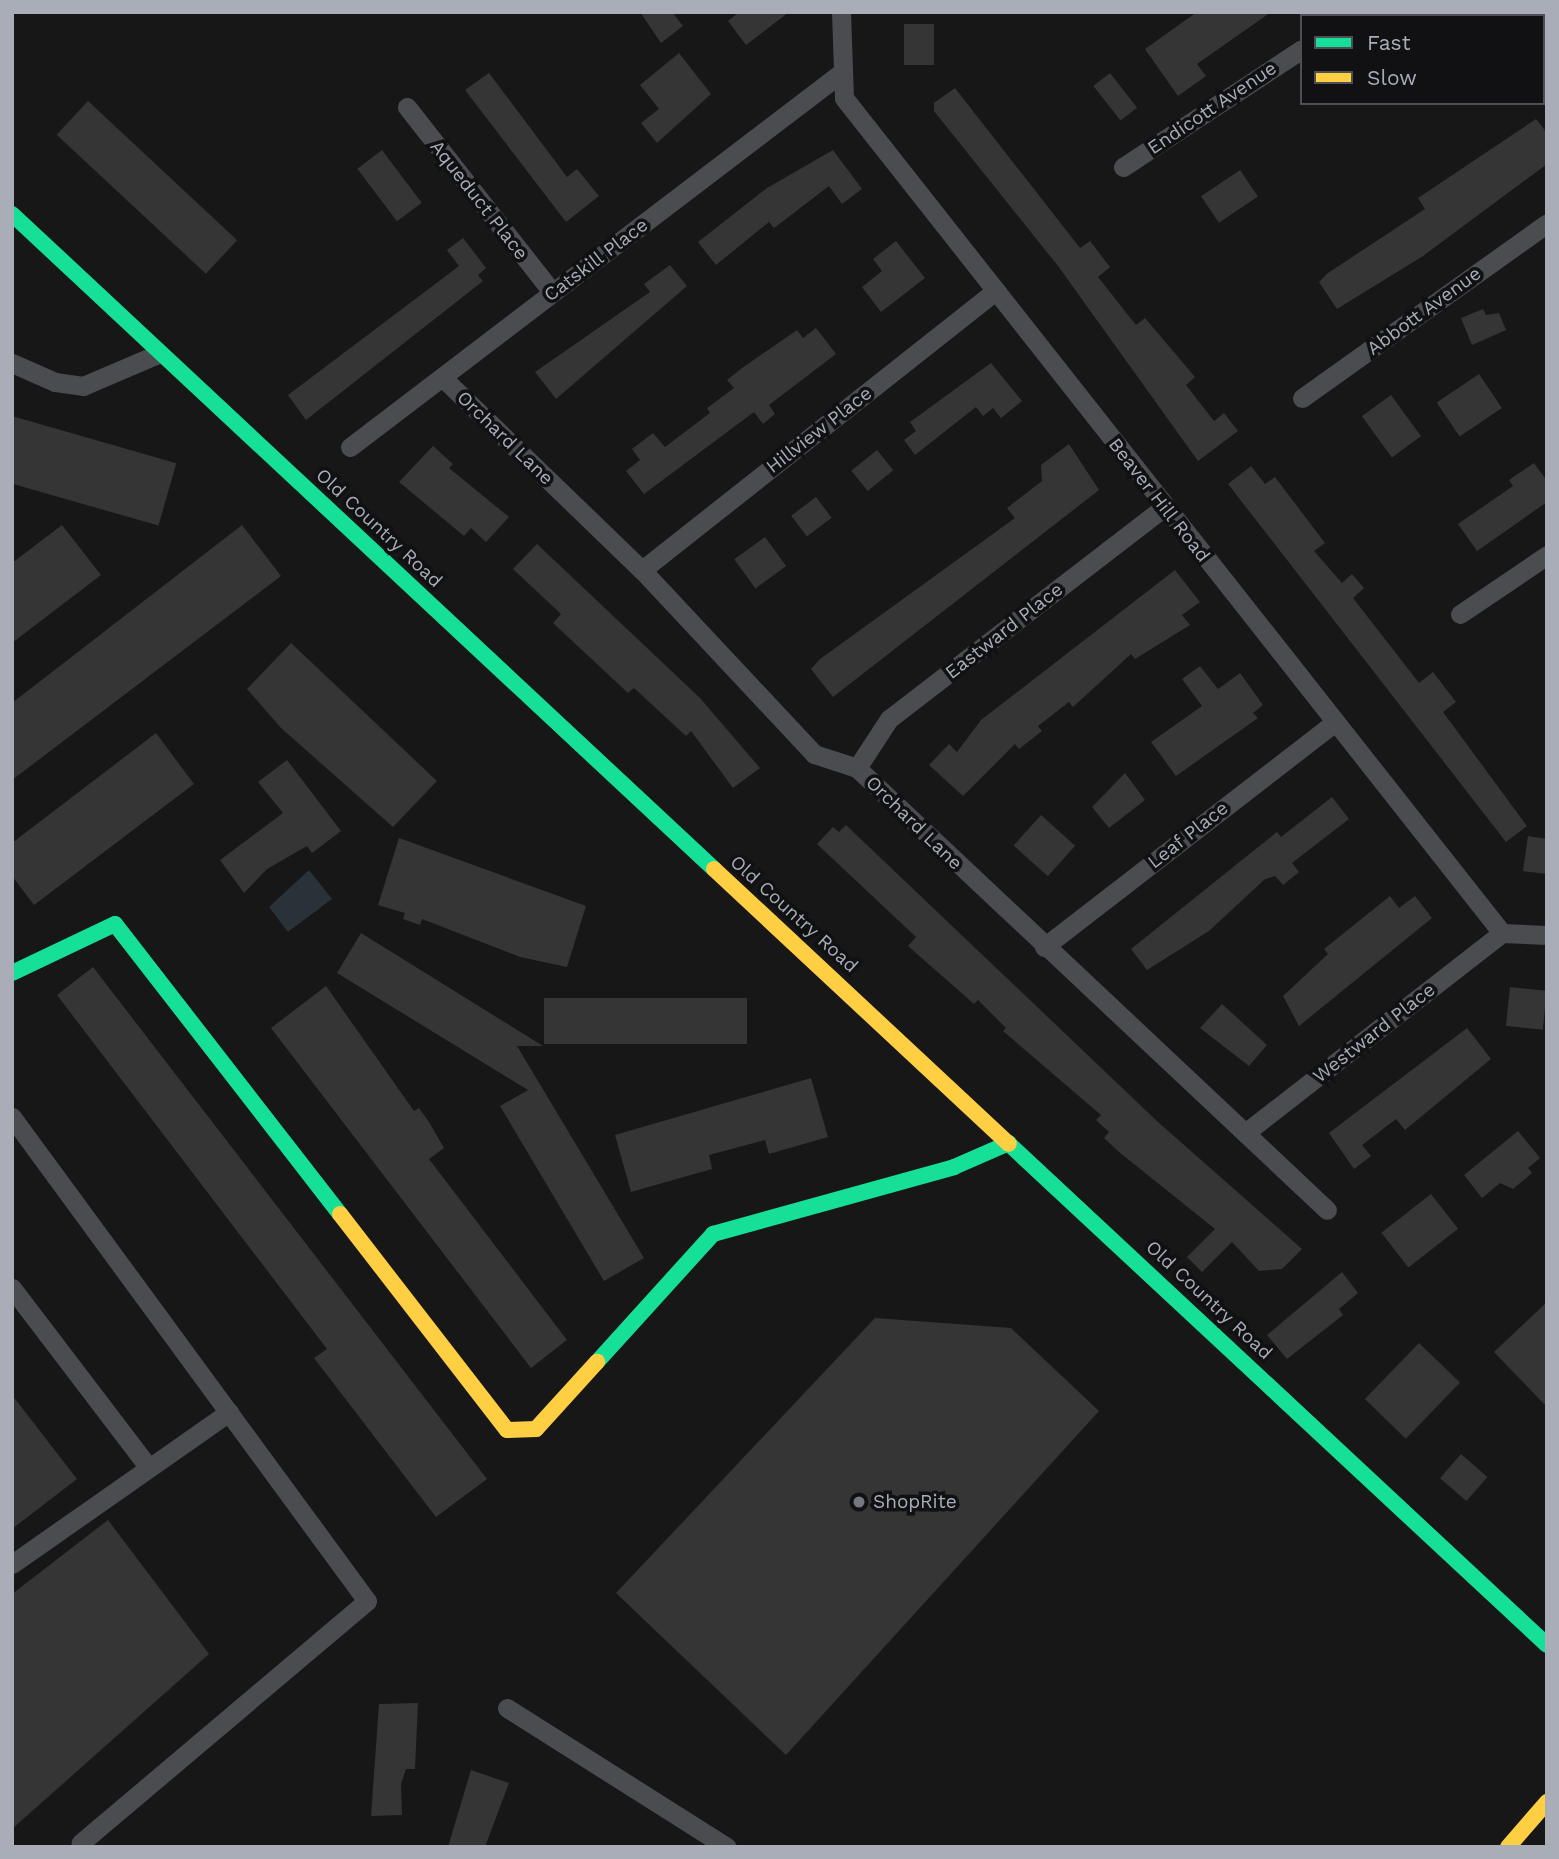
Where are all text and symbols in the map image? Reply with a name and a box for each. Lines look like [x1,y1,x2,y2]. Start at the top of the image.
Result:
legend [1300,14,1545,105]
text: Fast [1367,30,1411,55]
street label: Endicott Avenue [1143,56,1281,160]
text: Slow [1367,65,1417,90]
street label: Aqueduct Place [425,136,533,264]
street label: Catskill Place [539,213,653,307]
street label: Abbott Avenue [1362,262,1486,360]
street label: Hillview Place [762,382,876,478]
street label: Orchard Lane [452,386,558,490]
street label: Beaver Hill Road [1103,433,1215,567]
street label: Old Country Road [311,464,447,592]
street label: Eastward Place [941,578,1067,684]
street label: Orchard Lane [861,771,967,875]
street label: Leaf Place [1143,796,1233,874]
street label: Old Country Road [725,850,863,978]
street label: Westward Place [1308,978,1440,1088]
street label: Old Country Road [1141,1236,1277,1364]
place label: ShopRite [873,1491,957,1513]
marker: ShopRite [851,1494,867,1510]

